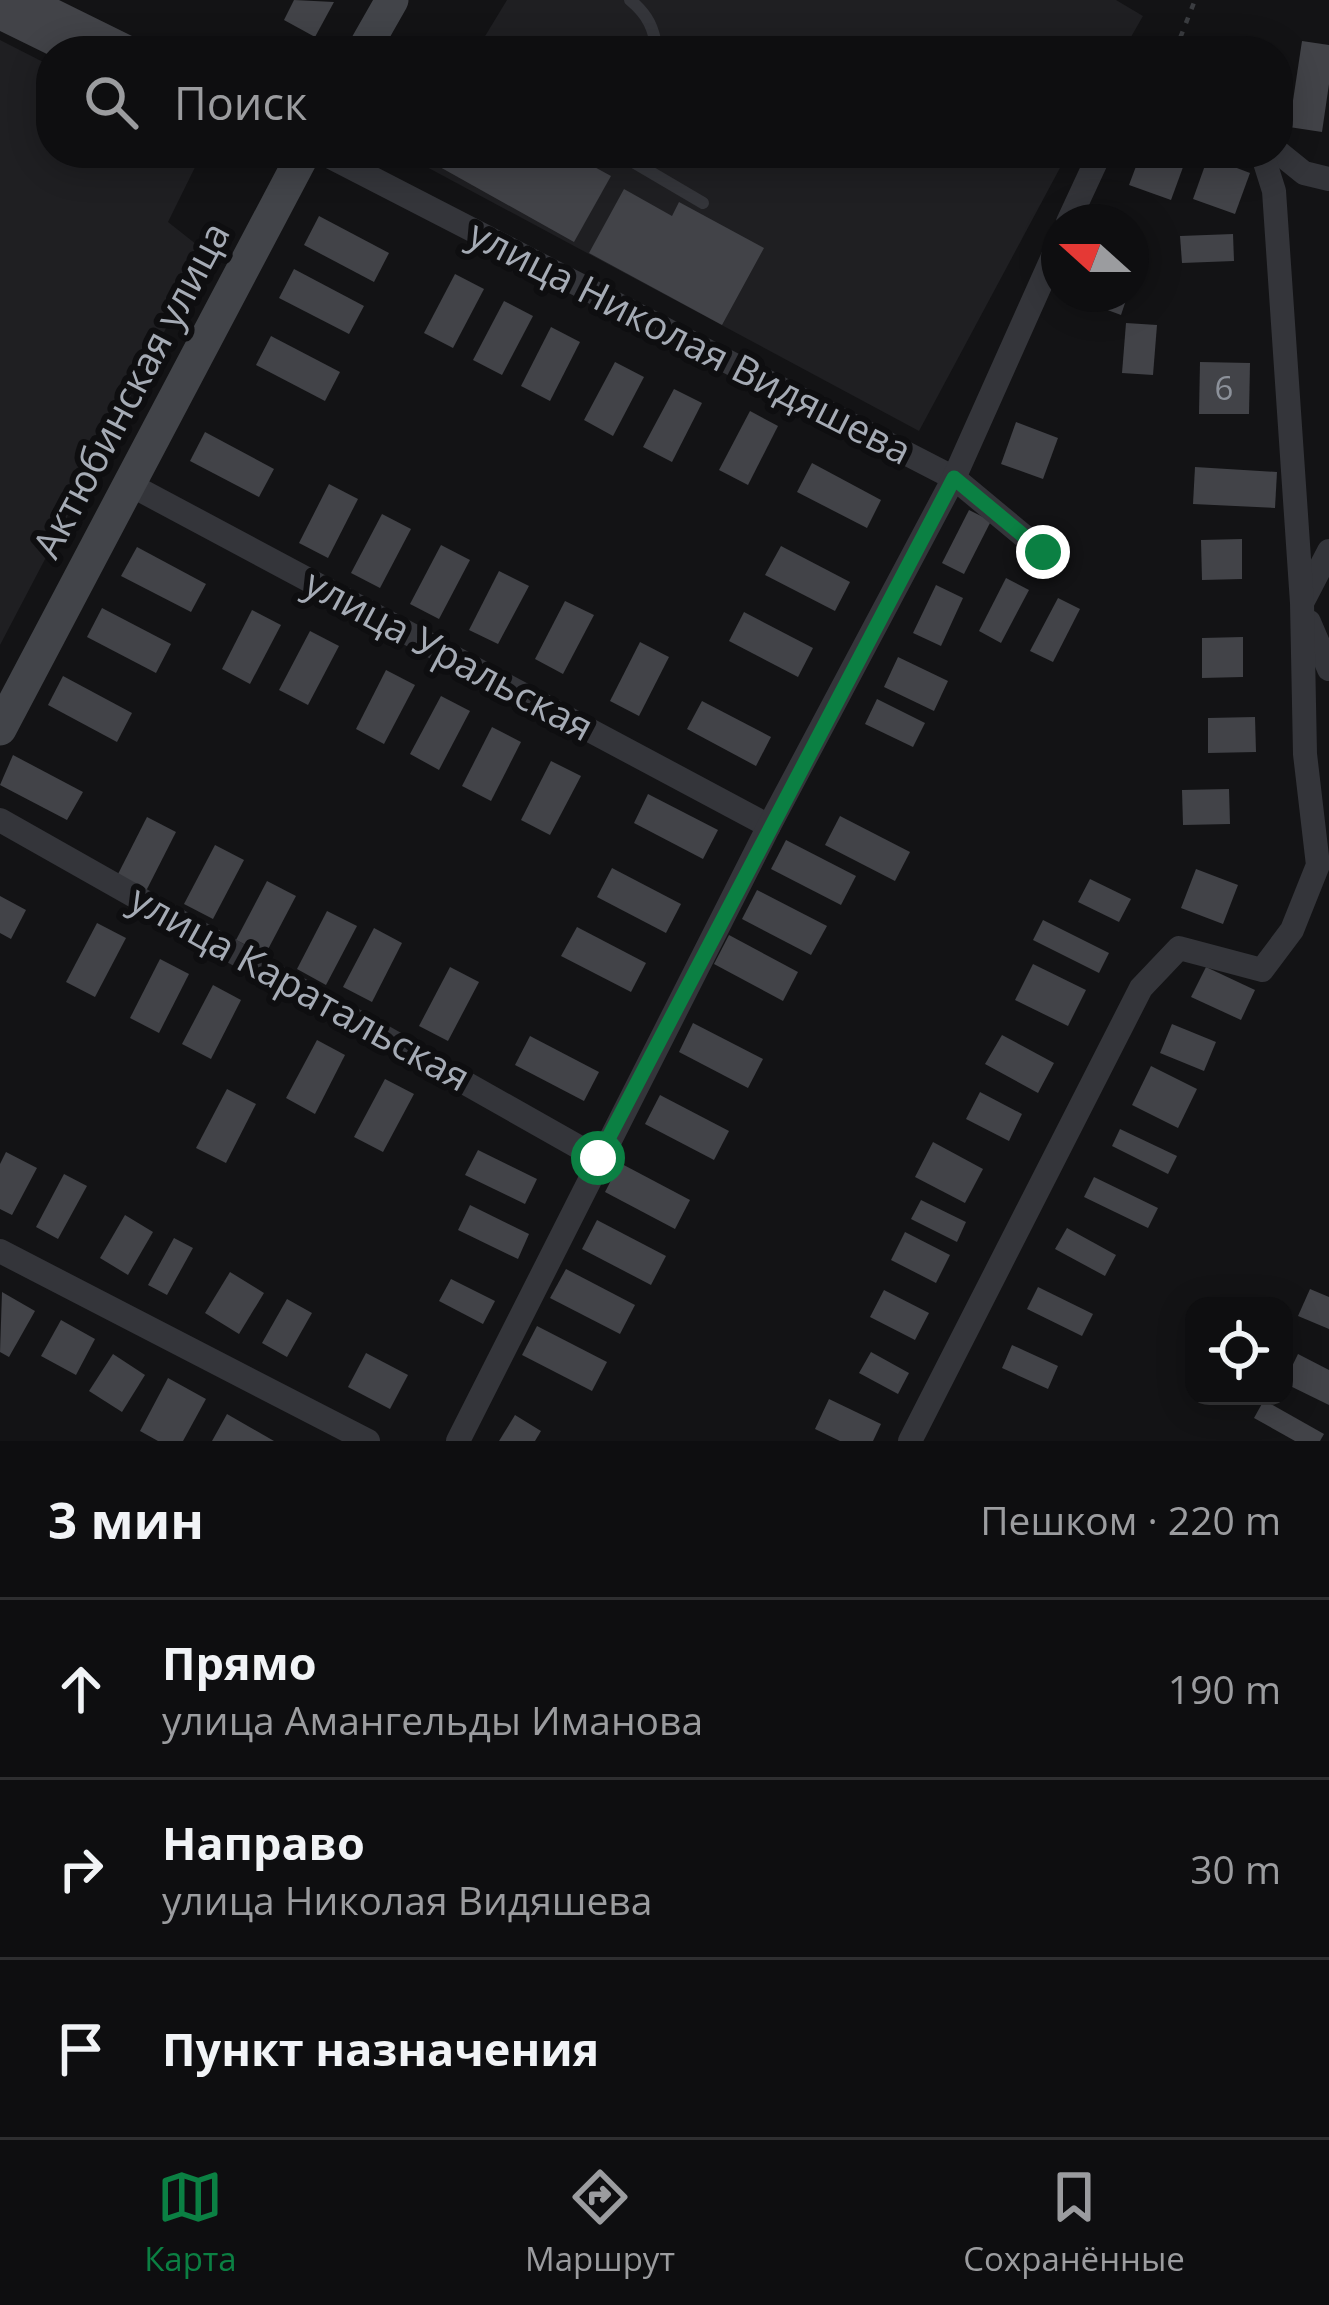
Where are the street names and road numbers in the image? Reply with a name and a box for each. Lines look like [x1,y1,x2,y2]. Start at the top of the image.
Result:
street label: улица Николая Видяшева [460,206,921,476]
street label: Актюбинская улица [19,212,241,566]
street label: улица Уральская [296,555,603,752]
street label: улица Каратальская [121,871,480,1102]

